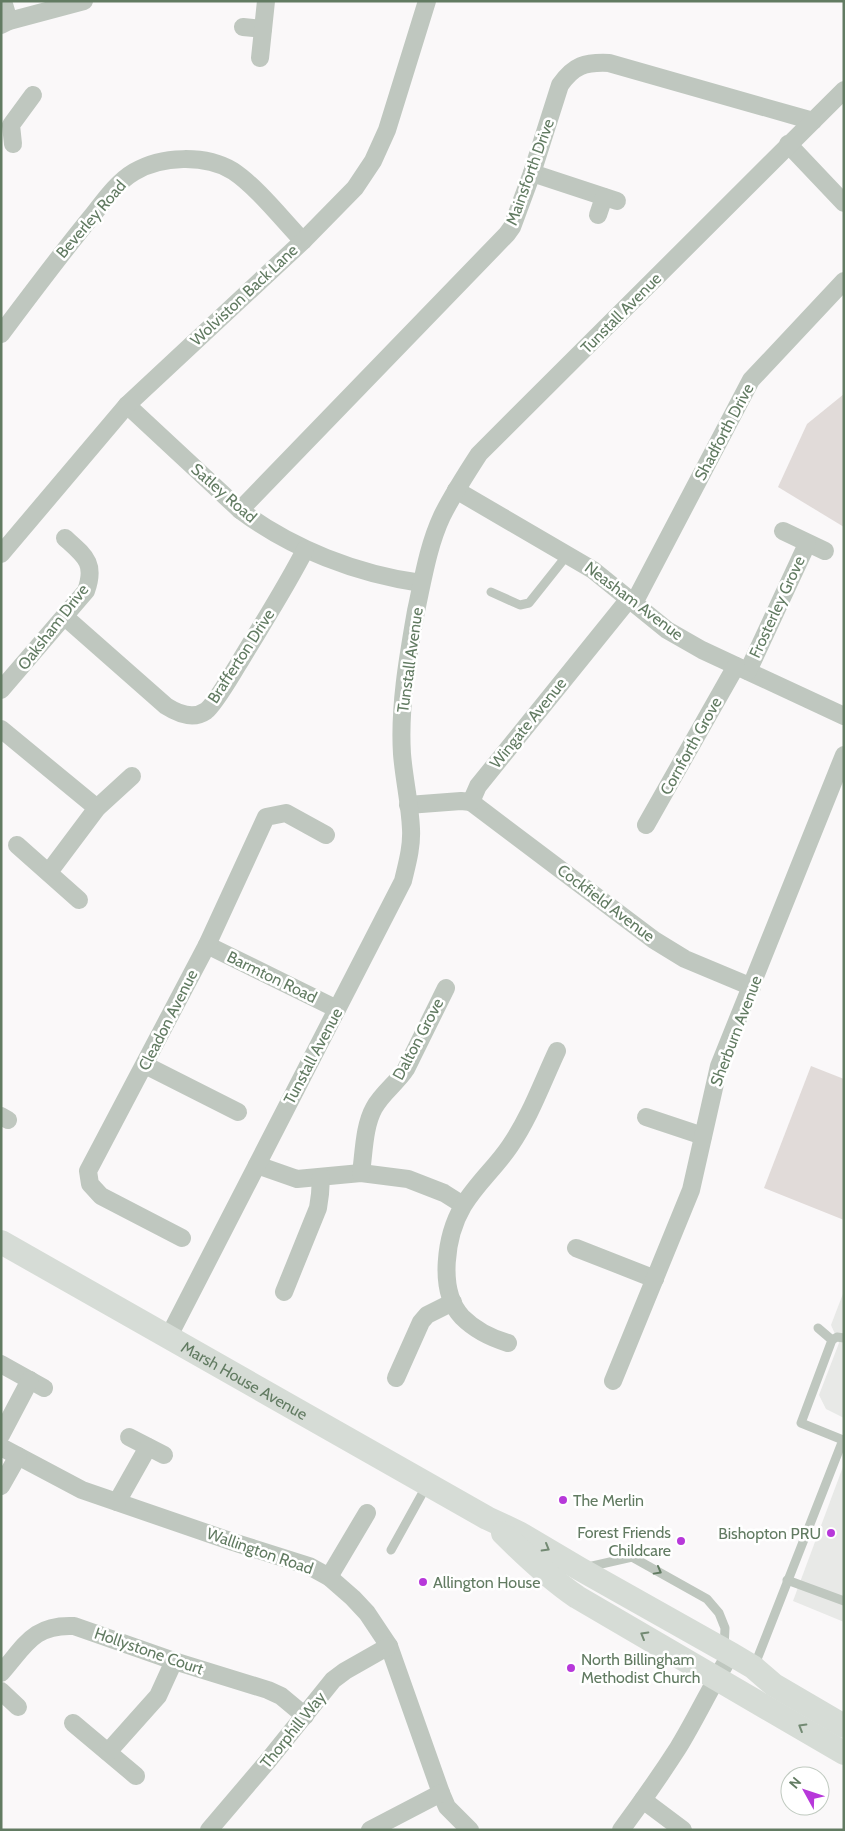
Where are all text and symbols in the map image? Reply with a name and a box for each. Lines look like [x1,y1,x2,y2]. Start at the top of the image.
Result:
street label: Mainsforth Drive [502,116,558,228]
street label: Beverley Road [52,176,130,262]
street label: Wolviston Back Lane [186,240,302,350]
street label: Tunstall Avenue [577,269,665,357]
street label: Shadforth Drive [690,380,758,484]
street label: Satley Road [187,459,261,527]
street label: Frosterley Grove [745,553,809,661]
street label: Neasham Avenue [581,558,687,644]
street label: Oaksham Drive [14,580,92,674]
street label: Brafferton Drive [204,605,278,707]
street label: Tunstall Avenue [393,606,427,714]
street label: Wingate Avenue [486,674,570,772]
street label: Cornforth Grove [656,694,726,798]
street label: Cockfield Avenue [554,860,658,946]
street label: Barmton Road [224,947,320,1007]
street label: Cleadon Avenue [134,967,202,1073]
street label: Sherburn Avenue [706,973,766,1089]
street label: Dalton Grove [389,995,447,1083]
street label: Tunstall Avenue [280,1005,346,1107]
street label: Marsh House Avenue [178,1337,311,1424]
place label: The Merlin [573,1491,644,1510]
marker: The Merlin [557,1494,569,1506]
place label: Forest Friends Childcare [577,1523,671,1560]
street label: Wallington Road [204,1524,316,1578]
place label: Bishopton PRU [718,1524,821,1543]
marker: Bishopton PRU [825,1527,837,1539]
marker: Forest Friends Childcare [675,1535,687,1547]
one-way arrow [541,1542,550,1552]
one-way arrow [653,1565,662,1575]
place label: Allington House [433,1573,540,1592]
marker: Allington House [417,1576,429,1588]
street label: Hollystone Court [92,1623,207,1679]
one-way arrow [640,1632,649,1642]
place label: North Billingham Methodist Church [581,1650,700,1687]
marker: North Billingham Methodist Church [565,1662,577,1674]
street label: Thorphill Way [256,1688,330,1772]
one-way arrow [799,1724,808,1734]
north arrow [780,1766,830,1816]
text: N [785,1773,805,1792]

